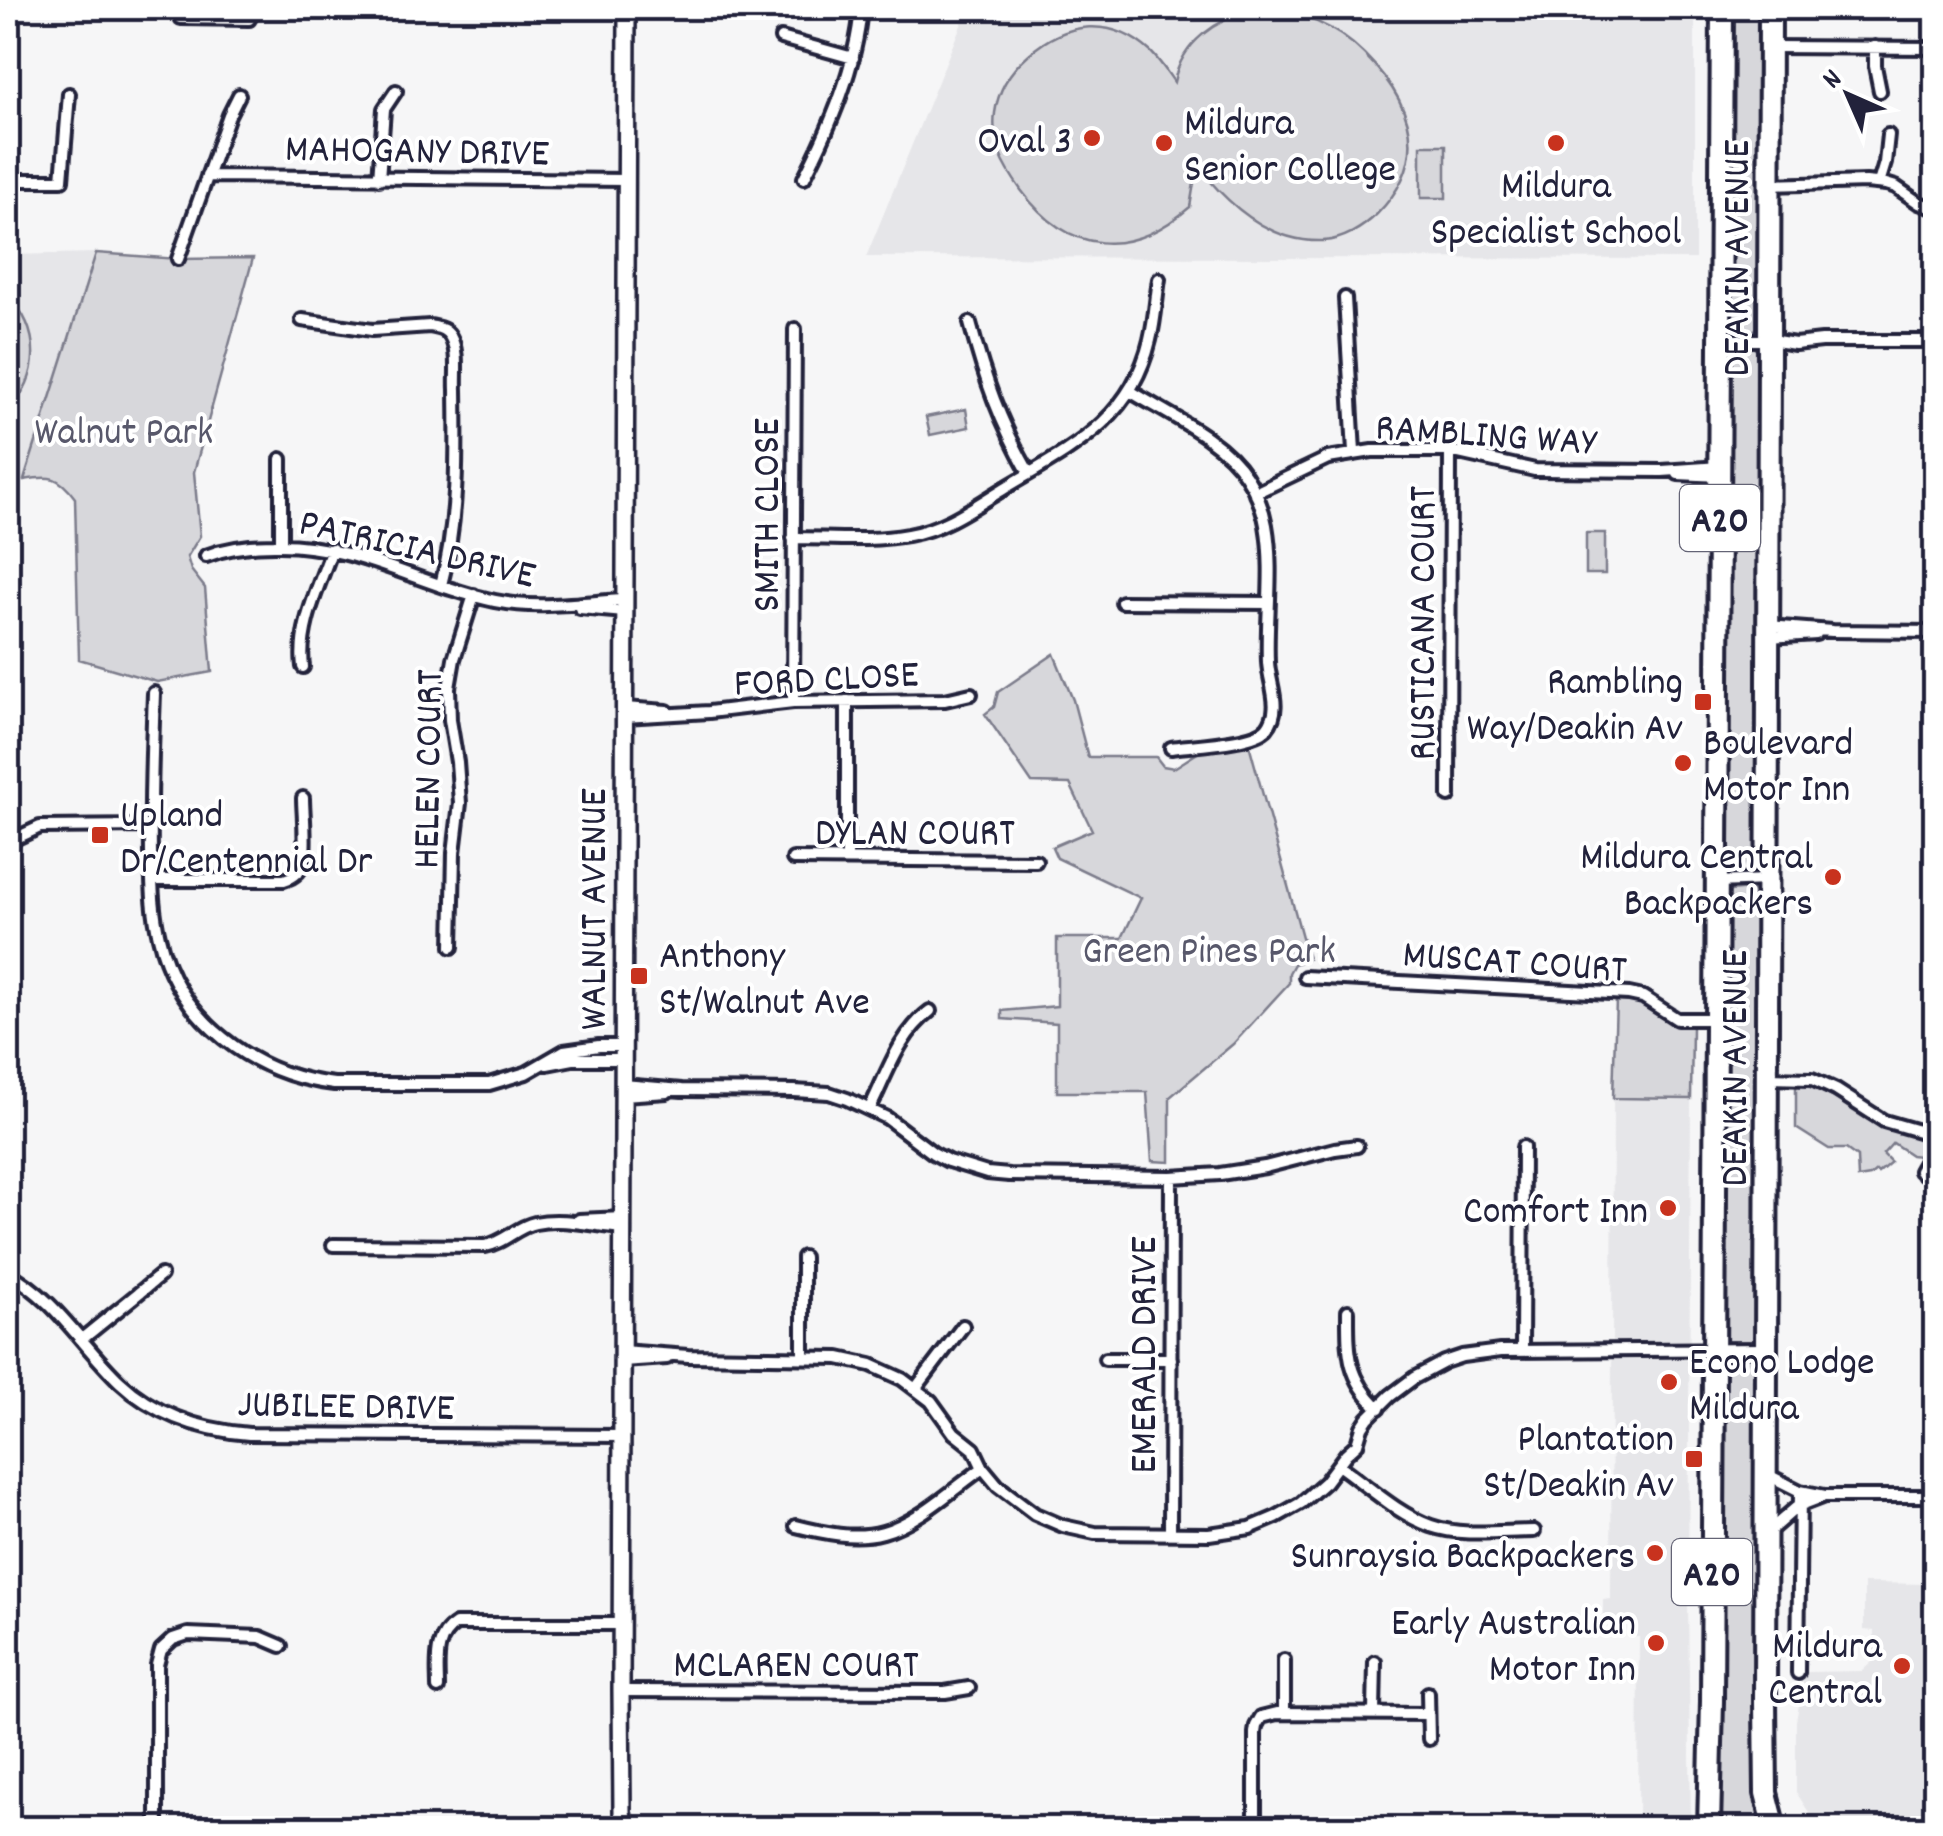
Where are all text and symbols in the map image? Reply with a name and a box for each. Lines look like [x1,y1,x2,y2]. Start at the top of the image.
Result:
north arrow [1798,45,1898,145]
text: N [1815,62,1853,100]
place label: Mildura Senior College [1184,98,1396,201]
place label: Oval 3 [977,116,1072,173]
street label: MAHOGANY DRIVE [284,124,549,185]
marker: Oval 3 [1081,127,1103,149]
marker: Mildura Senior College [1153,132,1175,154]
marker: Mildura Specialist School [1545,132,1567,154]
street label: DEAKIN AVENUE [1712,140,1769,376]
place label: Mildura Specialist School [1431,161,1681,264]
street label: RAMBLING WAY [1373,402,1599,475]
park label: Walnut Park [34,407,214,464]
street label: SMITH CLOSE [742,418,799,612]
road number: A20 [1680,485,1760,551]
street label: RUSTICANA COURT [1398,486,1455,760]
street label: PATRICIA DRIVE [293,497,540,607]
street label: FORD CLOSE [732,649,920,716]
place label: Rambling Way/Deakin Av [1467,657,1683,760]
street label: HELEN COURT [401,669,462,869]
marker: Rambling Way/Deakin Av [1692,691,1714,713]
place label: Boulevard Motor Inn [1703,718,1853,821]
marker: Boulevard Motor Inn [1672,752,1694,774]
street label: WALNUT AVENUE [569,788,626,1030]
place label: Upland Dr/Centennial Dr [120,790,372,893]
street label: DYLAN COURT [815,808,1015,865]
marker: Upland Dr/Centennial Dr [89,824,111,846]
place label: Mildura Central Backpackers [1580,832,1813,935]
marker: Mildura Central Backpackers [1822,866,1844,888]
park label: Green Pines Park [1082,926,1336,983]
street label: MUSCAT COURT [1401,929,1629,1002]
place label: Anthony St/Walnut Ave [659,931,870,1034]
street label: DEAKIN AVENUE [1710,950,1767,1186]
marker: Anthony St/Walnut Ave [628,965,650,987]
place label: Comfort Inn [1463,1186,1648,1243]
marker: Comfort Inn [1657,1197,1679,1219]
street label: EMERALD DRIVE [1119,1236,1176,1474]
place label: Econo Lodge Mildura [1689,1337,1875,1440]
marker: Econo Lodge Mildura [1658,1371,1680,1393]
street label: JUBILEE DRIVE [237,1379,455,1440]
place label: Plantation St/Deakin Av [1483,1414,1674,1517]
marker: Plantation St/Deakin Av [1683,1448,1705,1470]
place label: Sunraysia Backpackers [1291,1531,1635,1588]
road number: A20 [1672,1539,1752,1605]
marker: Sunraysia Backpackers [1644,1542,1666,1564]
place label: Early Australian Motor Inn [1391,1598,1636,1701]
place label: Mildura Central [1768,1621,1883,1724]
marker: Early Australian Motor Inn [1645,1632,1667,1654]
street label: MCLAREN COURT [673,1640,919,1697]
marker: Mildura Central [1891,1655,1913,1677]

